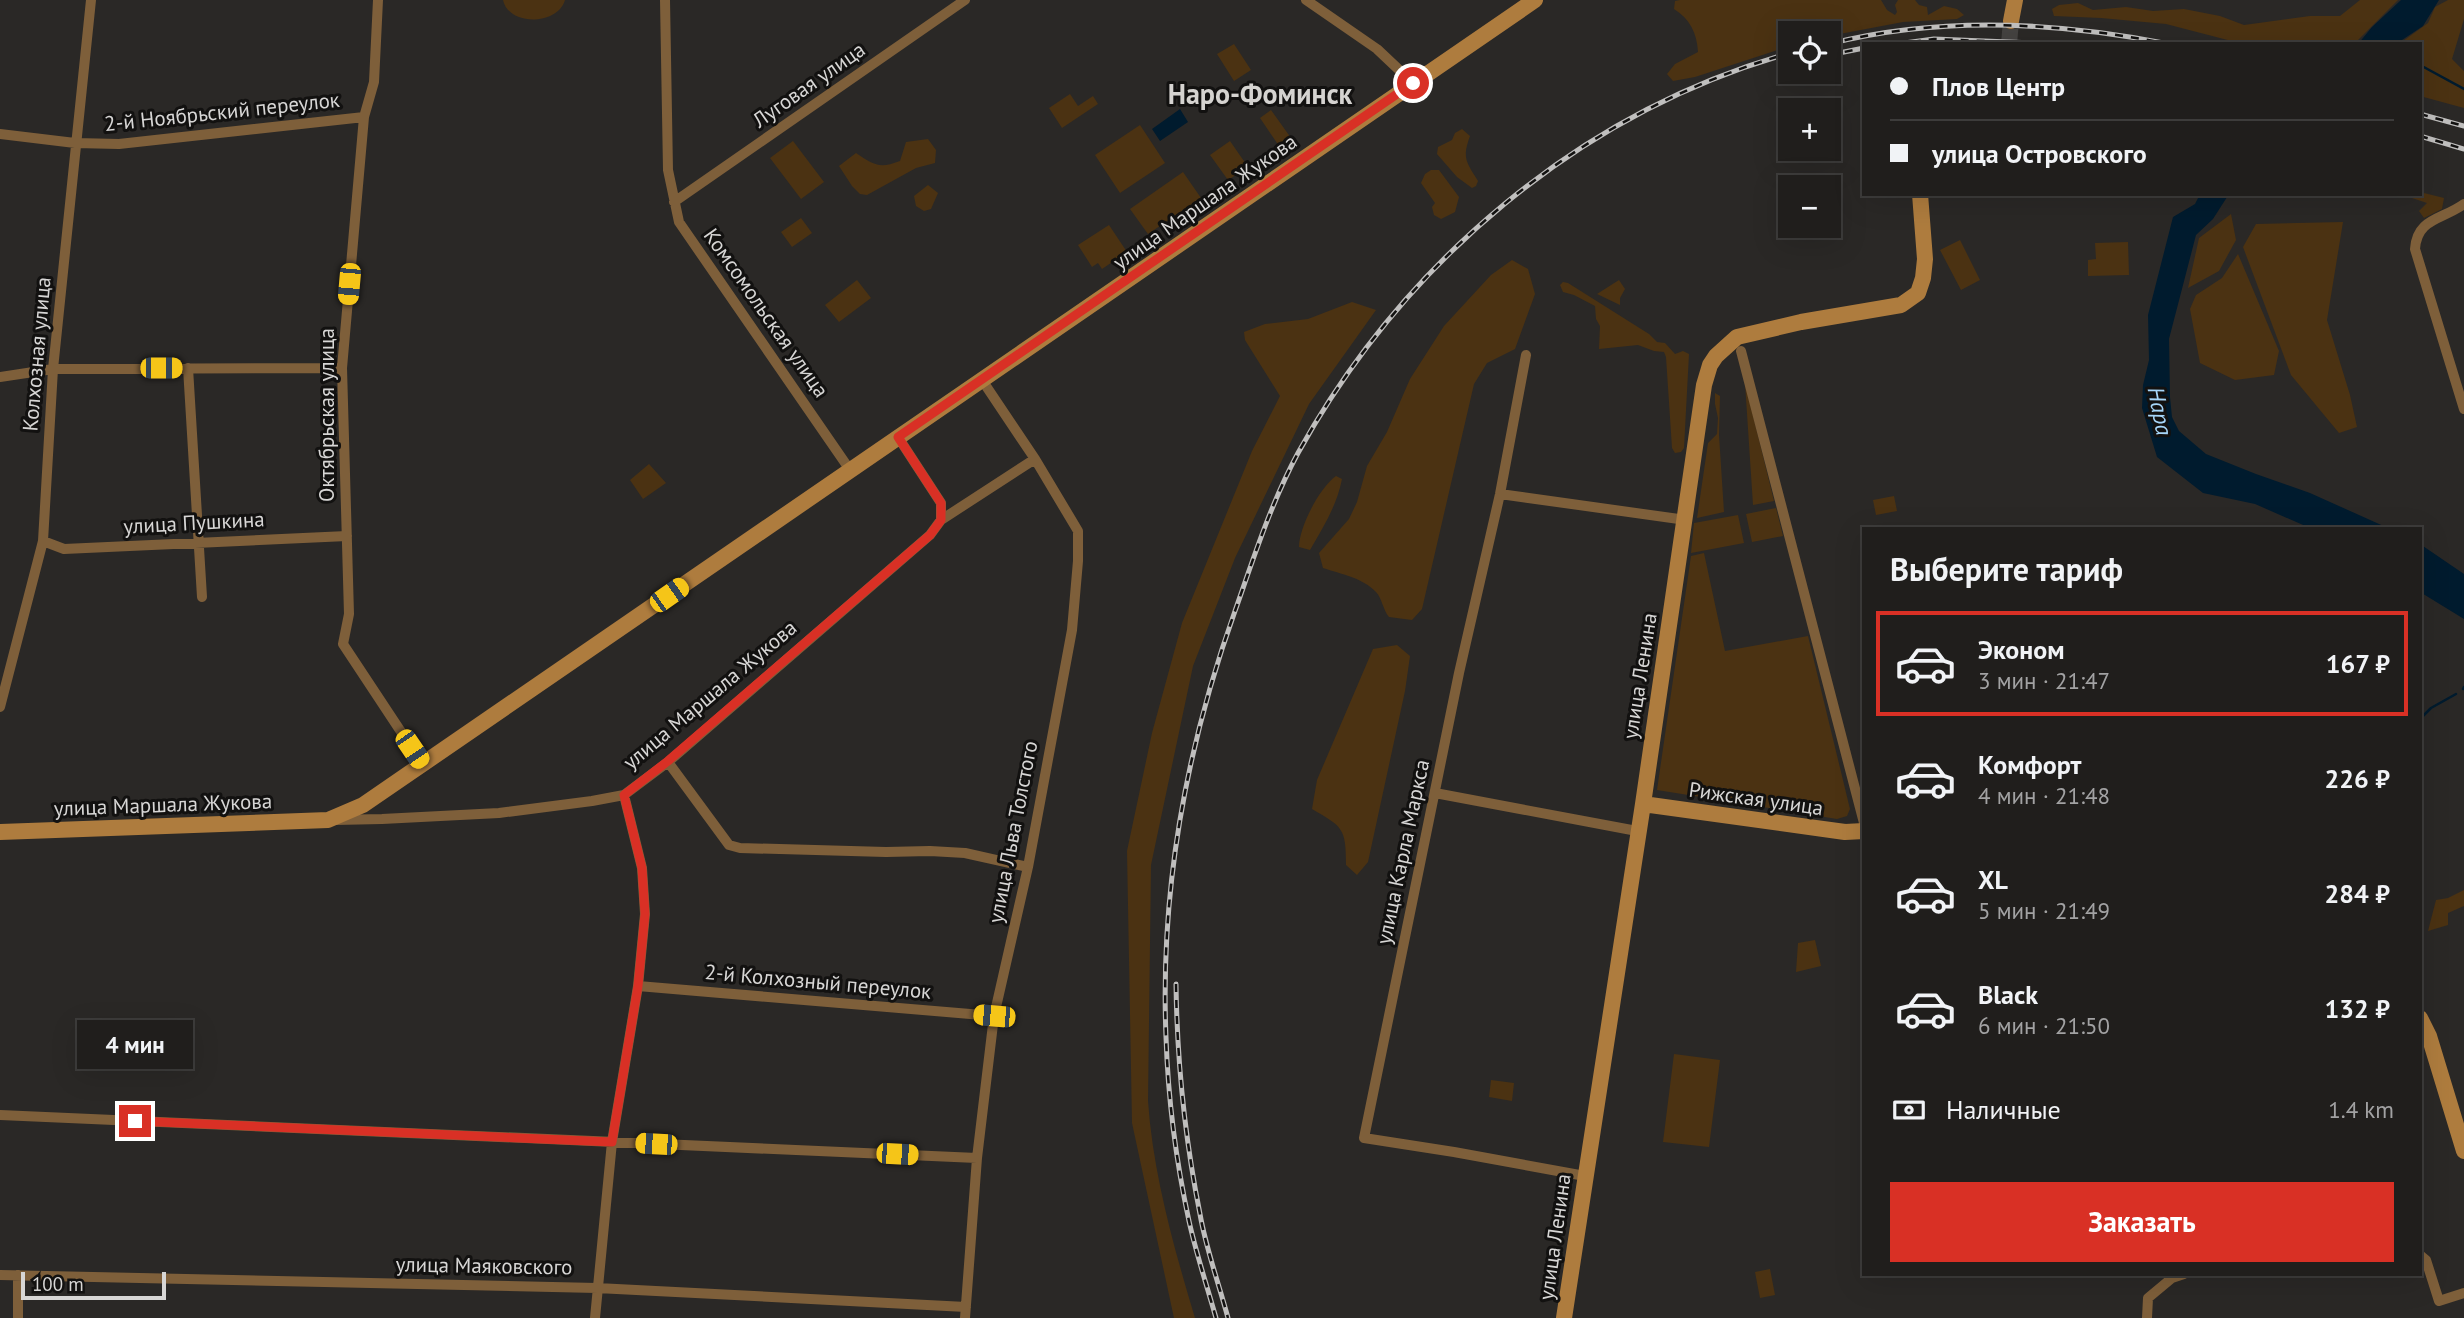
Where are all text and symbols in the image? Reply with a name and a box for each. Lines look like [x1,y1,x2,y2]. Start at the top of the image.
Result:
map controls [1778,21,1841,238]
button: locate [1778,21,1841,84]
street label: Луговая улица [746,36,870,134]
route start [1397,67,1429,99]
text: Плов Центр [1932,70,2065,103]
district label: Наро-Фоминск [1168,75,1353,112]
street label: 2-й Ноябрьский переулок [103,86,341,137]
button: + [1778,98,1841,161]
street label: улица Маршала Жукова [1107,128,1302,275]
text: улица Островского [1932,137,2147,170]
button: − [1778,175,1841,238]
street label: Комсомольская улица [698,223,835,402]
car [337,262,362,306]
street label: Колхозная улица [16,276,57,432]
street label: Октябрьская улица [313,328,340,502]
car [141,358,183,379]
water label: Нара [2142,384,2179,438]
street label: улица Пушкина [123,505,265,540]
text: Выберите тариф [1890,548,2123,590]
car [646,574,693,616]
street label: улица Ленина [1616,611,1663,741]
street label: улица Маршала Жукова [617,614,802,775]
icon: car [1894,632,1957,695]
text: Эконом [1978,633,2065,666]
text: 167 ₽ [2326,647,2390,680]
text: 3 мин · 21:47 [1978,666,2110,695]
car [392,726,433,772]
street label: улица Льва Толстого [982,738,1043,925]
icon: car [1894,747,1957,810]
text: Комфорт [1978,748,2081,781]
street label: улица Карла Маркса [1370,757,1435,947]
text: 226 ₽ [2324,762,2390,795]
street label: Рижская улица [1687,776,1825,821]
text: 4 мин · 21:48 [1978,781,2110,810]
street label: улица Маршала Жукова [53,787,273,822]
icon: car [1894,862,1957,925]
text: XL [1978,863,2008,896]
text: 284 ₽ [2324,877,2390,910]
text: 5 мин · 21:49 [1978,896,2110,925]
street label: 2-й Колхозный переулок [704,958,932,1005]
icon: car [1894,977,1957,1040]
text: Black [1978,978,2038,1011]
text: 132 ₽ [2324,992,2390,1025]
car [973,1004,1016,1028]
text: 6 мин · 21:50 [1978,1011,2110,1040]
callout: 4 мин [77,1020,193,1068]
text: 4 мин [105,1030,165,1059]
icon: cash [1890,1091,1928,1129]
text: Наличные [1946,1093,2061,1126]
text: 1.4 km [2328,1095,2394,1124]
route end [119,1105,151,1137]
car [635,1132,678,1156]
car [876,1142,919,1166]
street label: улица Ленина [1532,1172,1577,1302]
button: Заказать [1890,1182,2394,1262]
street label: улица Маяковского [395,1250,573,1281]
scale bar [21,1269,166,1301]
text: 100 m [32,1272,84,1296]

